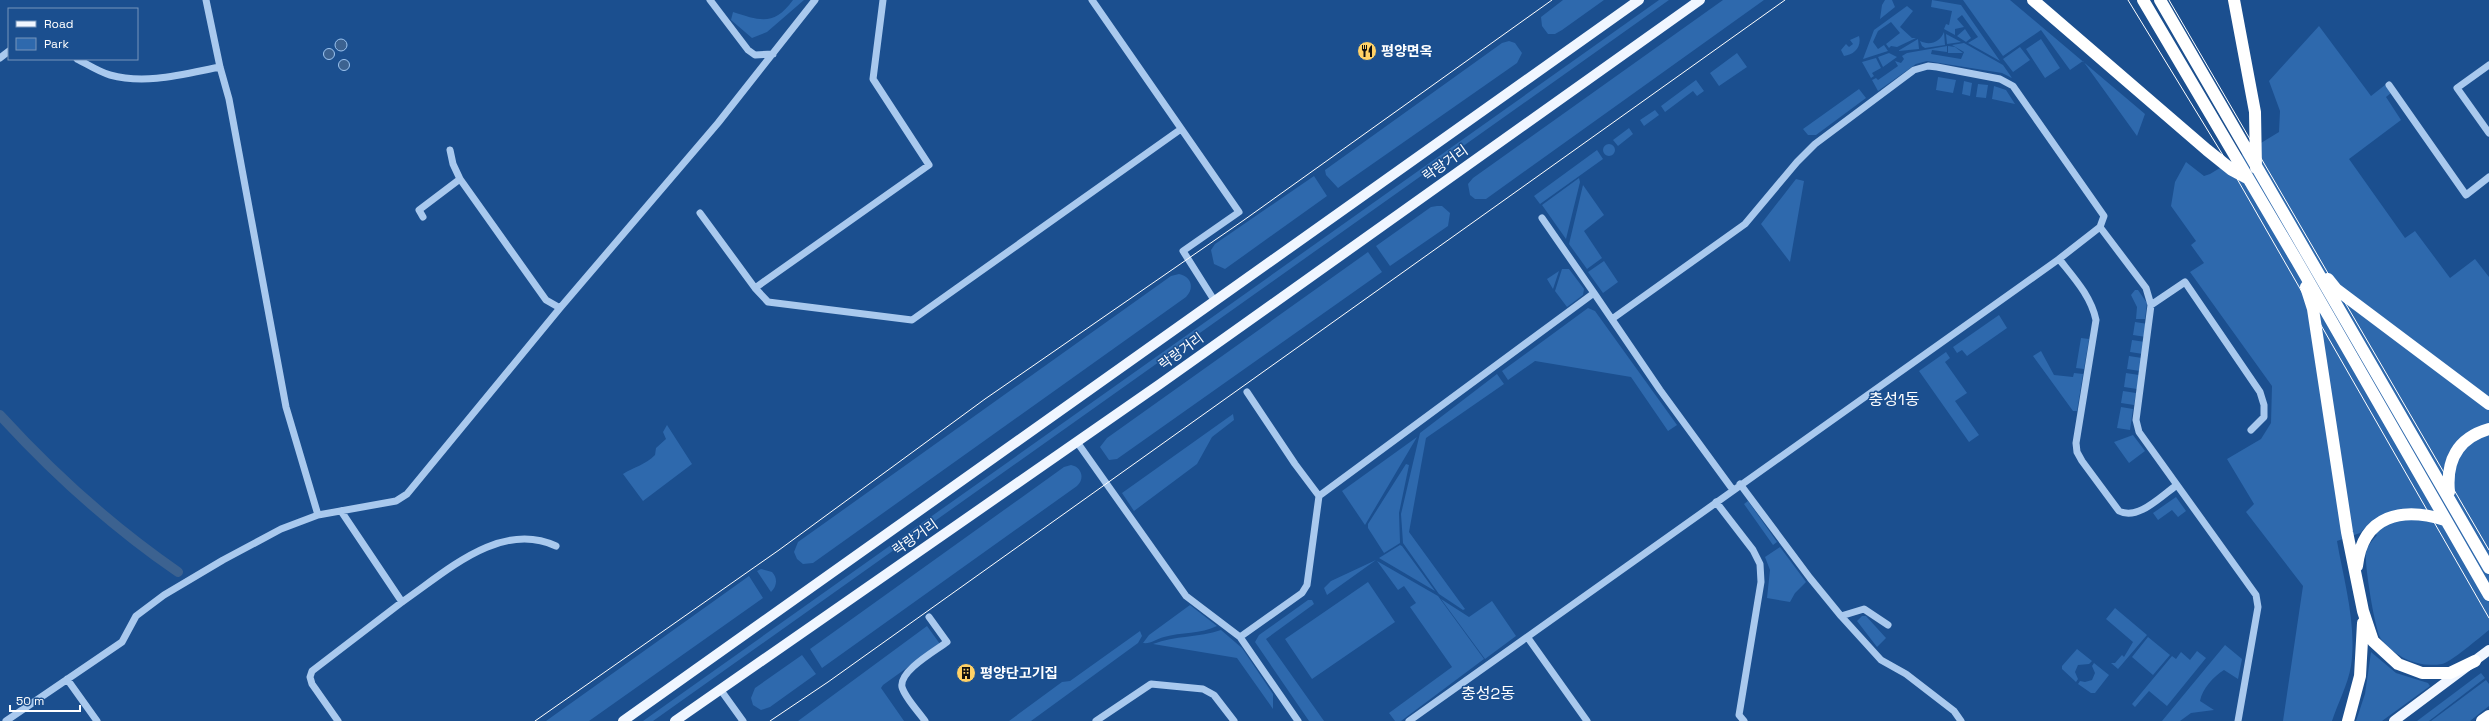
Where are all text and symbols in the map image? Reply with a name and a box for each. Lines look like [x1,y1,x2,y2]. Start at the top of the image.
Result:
legend [8,8,138,60]
text: Road [44,16,73,32]
text: Park [44,36,69,52]
restaurant icon: 평양면옥 [1356,40,1378,62]
place label: 평양면옥 [1381,42,1433,60]
street label: 락랑거리 [1419,141,1471,185]
street label: 락랑거리 [1155,329,1207,373]
district label: 충성1동 [1869,389,1920,410]
street label: 락랑거리 [889,515,941,559]
building icon: 평양단고기집 [955,662,977,684]
place label: 평양단고기집 [980,664,1057,682]
district label: 충성2동 [1461,683,1515,704]
scale bar [10,687,80,713]
text: 50 m [16,693,44,709]

